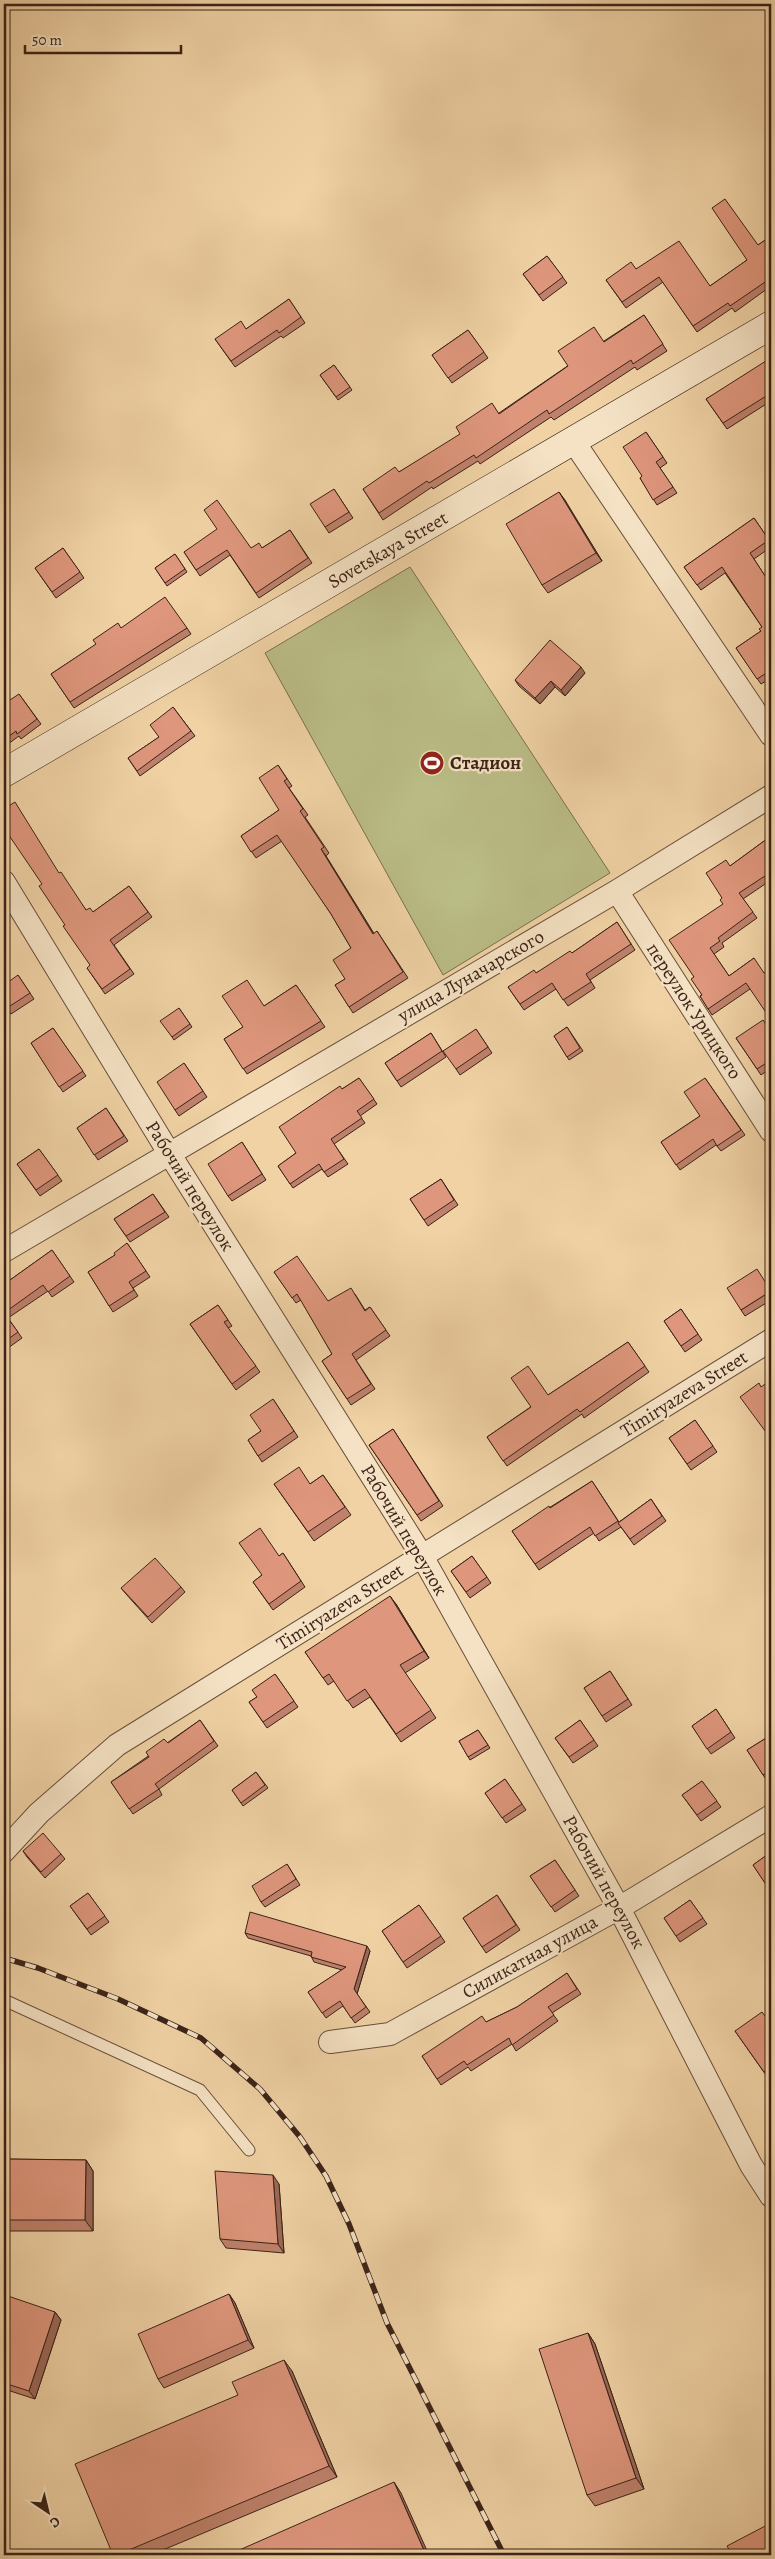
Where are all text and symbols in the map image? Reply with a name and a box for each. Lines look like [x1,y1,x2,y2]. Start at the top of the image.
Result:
scale bar [25,22,181,54]
text: 50 m [32,30,62,50]
street label: Sovetskaya Street [323,505,453,595]
sports icon: Стадион [419,750,445,776]
place label: Стадион [450,750,521,776]
street label: улица Луначарского [392,923,549,1029]
street label: переулок Урицкого [640,938,748,1084]
street label: Рабочий переулок [139,1116,241,1256]
street label: Timiryazeva Street [615,1344,753,1444]
street label: Рабочий переулок [354,1459,454,1601]
street label: Timiryazeva Street [271,1557,409,1657]
street label: Рабочий переулок [556,1810,652,1954]
street label: Силикатная улица [458,1909,603,2005]
north arrow [22,2486,72,2536]
text: С [46,2512,64,2533]

